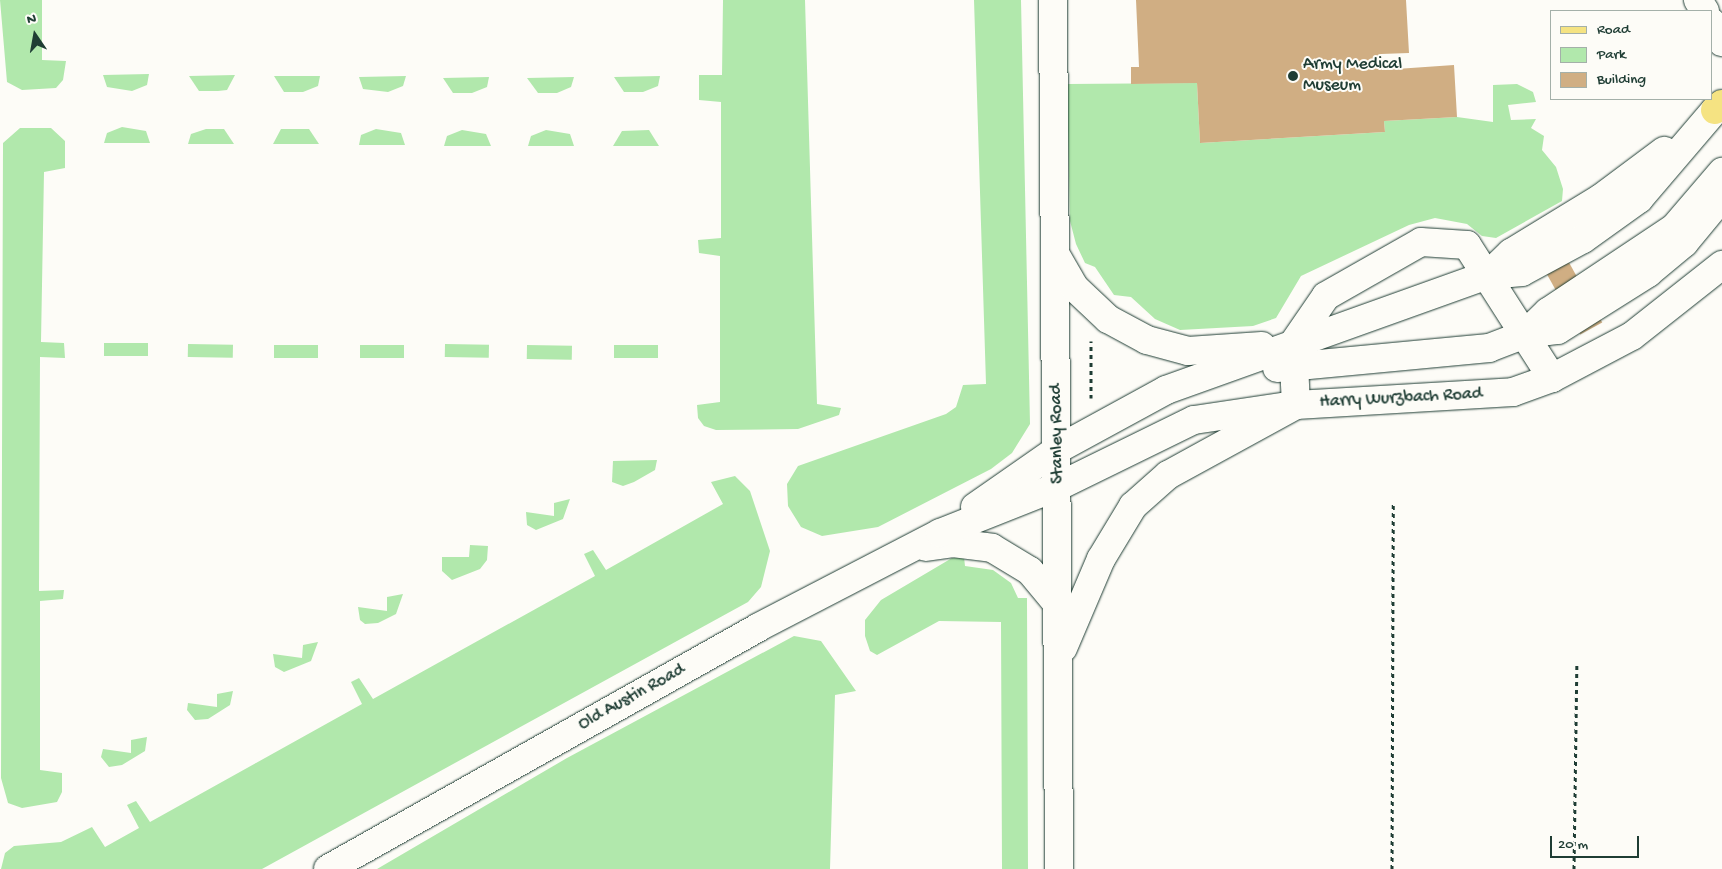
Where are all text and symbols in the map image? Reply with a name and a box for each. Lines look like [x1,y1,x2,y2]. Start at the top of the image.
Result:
north arrow [10,10,60,60]
legend [1550,10,1712,100]
text: N [26,11,38,29]
text: Road [1597,21,1630,39]
text: Park [1597,46,1626,64]
place label: Army Medical Museum [1303,55,1402,98]
marker: Army Medical Museum [1287,70,1299,82]
text: Building [1597,71,1646,89]
street label: Stanley Road [1046,384,1070,484]
street label: Harry Wurzbach Road [1319,384,1483,414]
street label: Old Austin Road [575,660,689,736]
scale bar [1552,826,1641,858]
text: 20 m [1558,836,1588,854]

